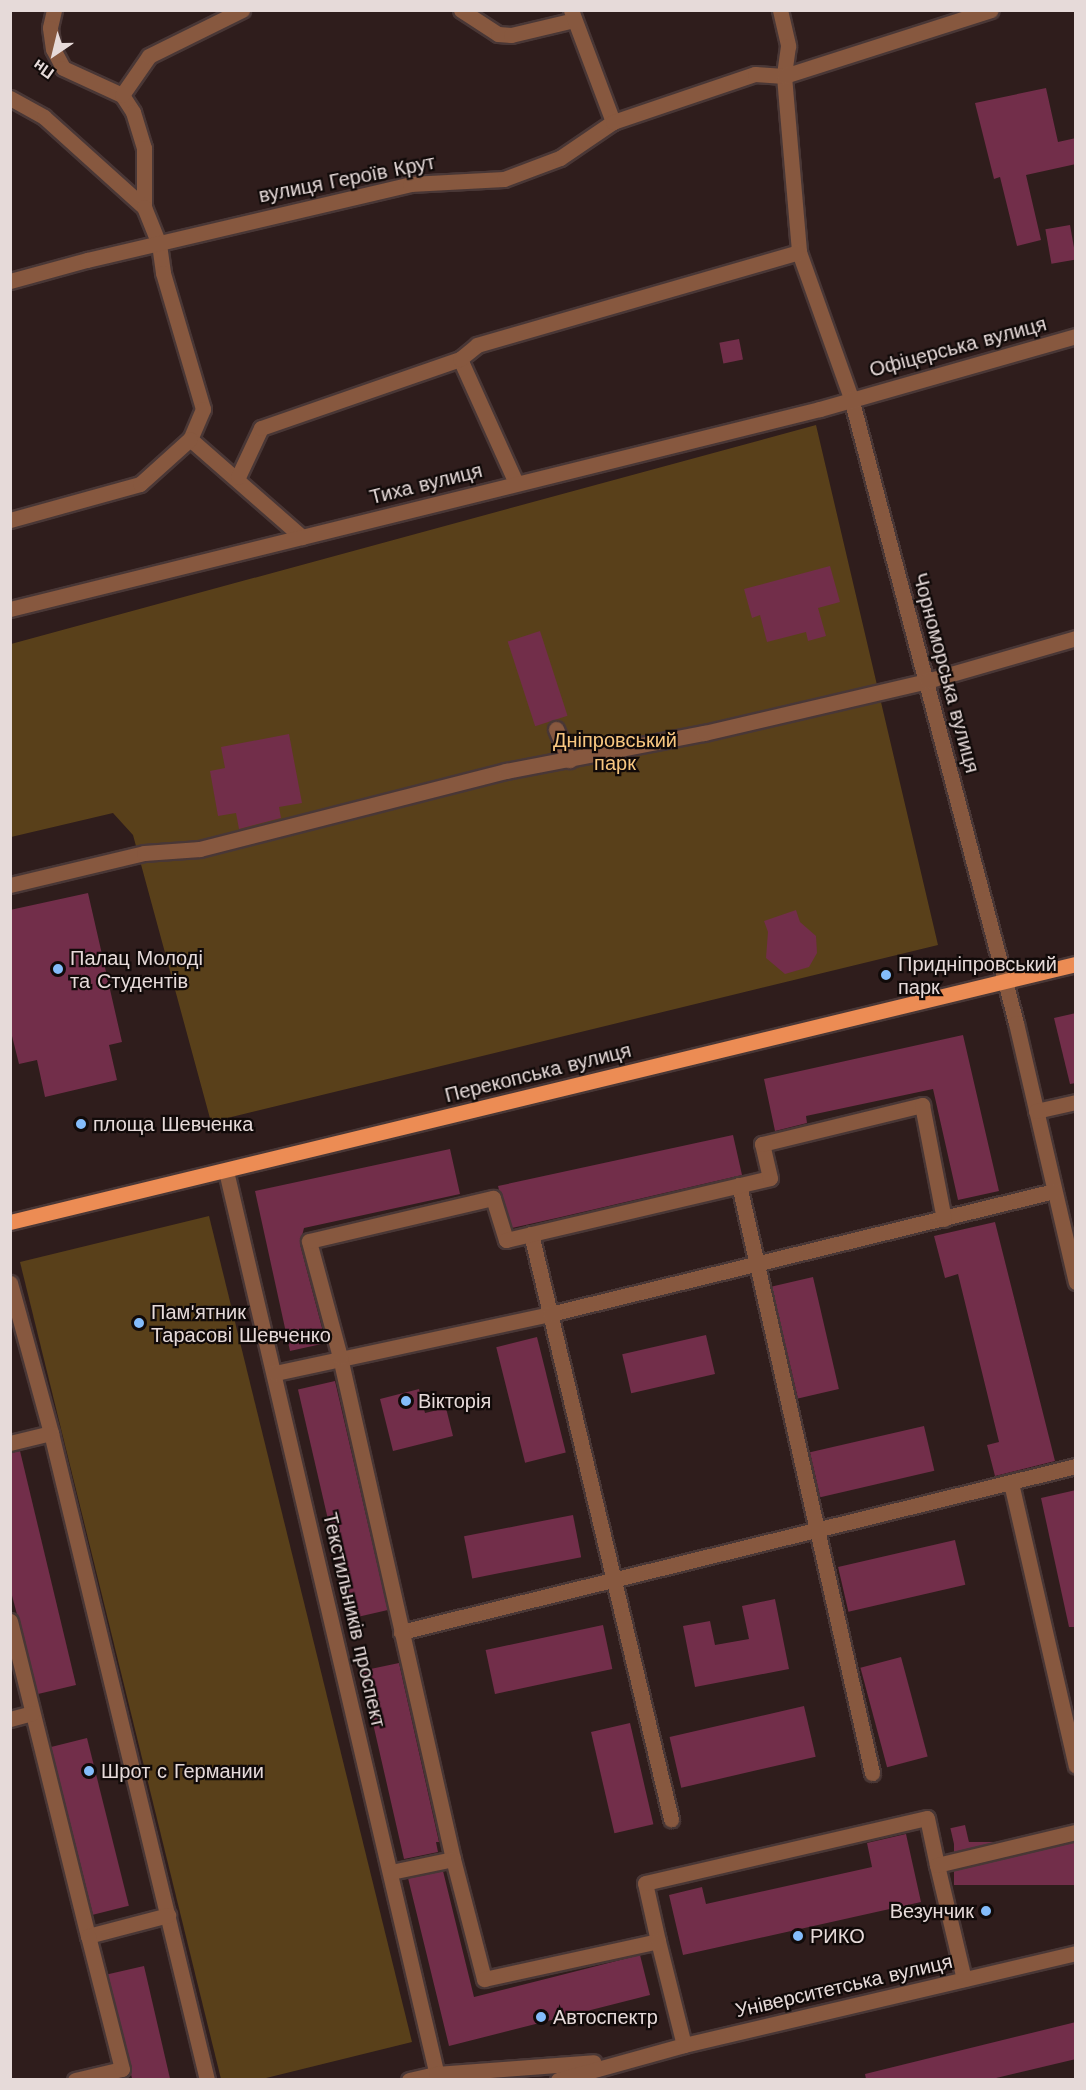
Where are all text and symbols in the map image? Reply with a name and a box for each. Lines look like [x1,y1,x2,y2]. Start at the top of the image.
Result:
north arrow [24,24,84,84]
text: Пн [29,55,58,83]
street label: вулиця Героїв Крут [257,150,437,208]
street label: Офіцерська вулиця [867,312,1049,382]
street label: Тиха вулиця [367,458,485,510]
street label: Чорноморська вулиця [908,570,984,776]
park label: Дніпровський парк [553,729,677,776]
place label: Палац Молоді та Студентів [70,946,203,993]
place label: Придніпровський парк [898,952,1057,999]
marker: Палац Молоді та Студентів [51,962,65,976]
marker: Придніпровський парк [879,968,893,982]
street label: Перекопська вулиця [442,1038,634,1108]
place label: площа Шевченка [93,1112,253,1136]
marker: площа Шевченка [74,1117,88,1131]
place label: Пам'ятник Тарасові Шевченко [151,1300,331,1347]
marker: Пам'ятник Тарасові Шевченко [132,1316,146,1330]
place label: Вікторія [418,1389,491,1413]
marker: Вікторія [399,1394,413,1408]
street label: Текстильників проспект [318,1510,390,1730]
place label: Шрот с Германии [101,1759,264,1783]
marker: Шрот с Германии [82,1764,96,1778]
place label: Везунчик [890,1899,974,1923]
marker: Везунчик [979,1904,993,1918]
place label: РИКО [810,1924,865,1948]
marker: РИКО [791,1929,805,1943]
street label: Університетська вулиця [733,1949,955,2023]
place label: Автоспектр [553,2005,658,2029]
marker: Автоспектр [534,2010,548,2024]

